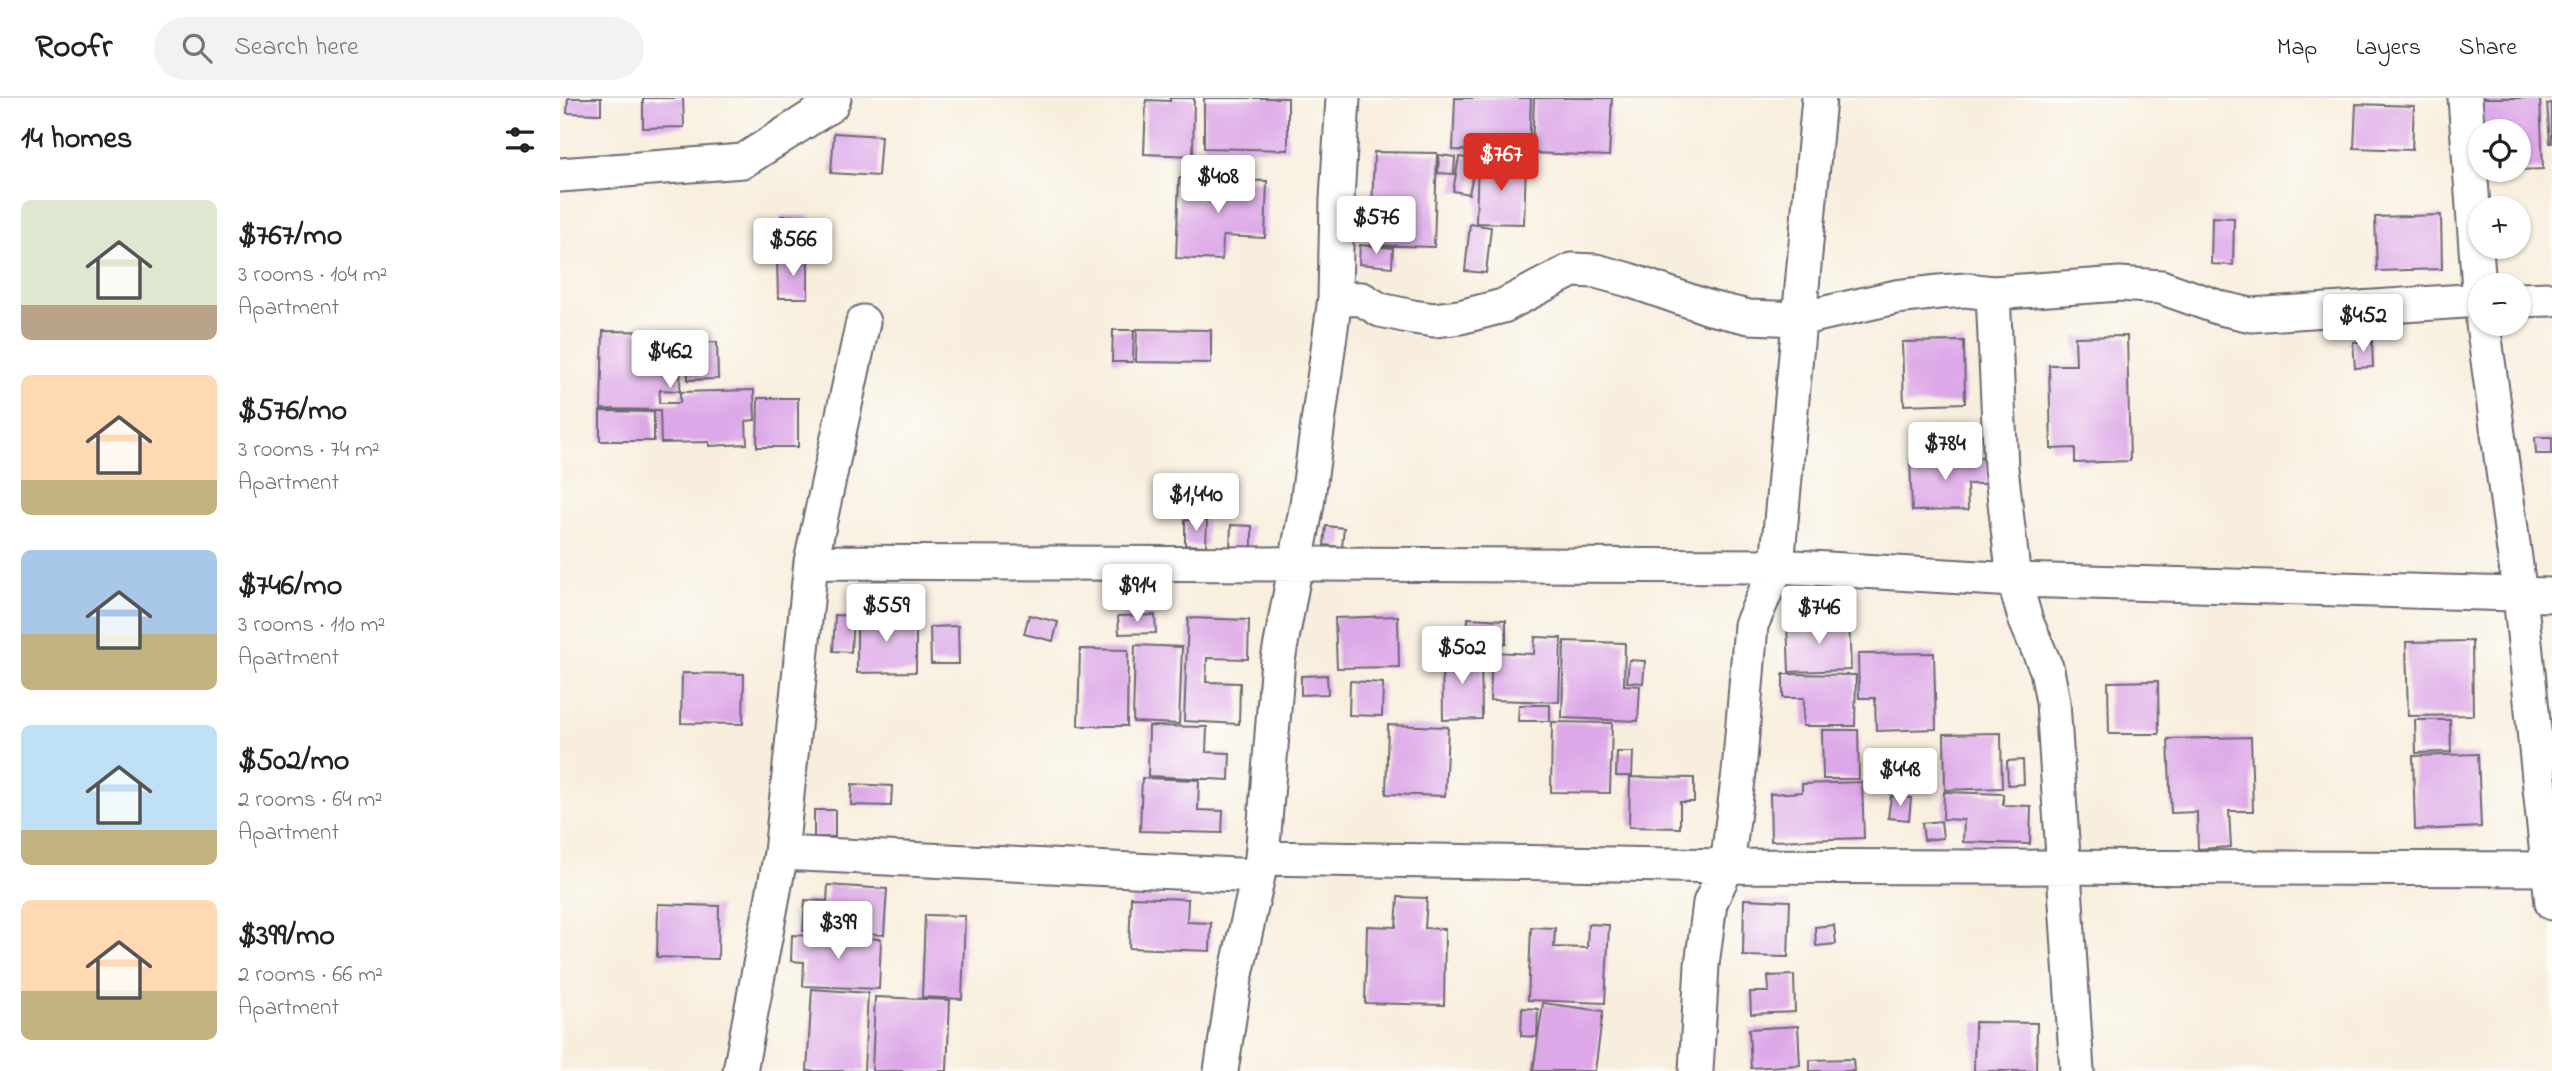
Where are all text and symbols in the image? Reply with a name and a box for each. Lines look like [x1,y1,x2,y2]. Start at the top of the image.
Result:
search box [154,17,644,80]
text: Roofr [35,24,112,72]
icon: search [178,29,216,67]
text: Search here [234,29,359,67]
text: Map [2277,31,2317,66]
text: Layers [2355,31,2421,66]
text: Share [2459,31,2517,66]
text: 14 homes [21,118,132,162]
map controls [2468,119,2531,336]
button: locate [2468,119,2531,182]
icon: filters [501,121,539,159]
pin: $767 [1460,134,1542,193]
text: $767 [1480,139,1523,172]
pin: $408 [1177,156,1259,215]
text: $408 [1197,161,1239,194]
button: + [2468,196,2531,259]
pin: $576 [1335,197,1417,256]
text: $576 [1353,202,1399,235]
text: $767/mo [238,215,342,259]
pin: $566 [752,218,834,278]
text: $566 [769,224,817,257]
icon: home [77,228,161,312]
text: 3 rooms · 104 m² [238,259,387,292]
button: − [2468,273,2531,336]
text: Apartment [238,292,339,325]
pin: $452 [2322,294,2404,354]
text: $452 [2339,300,2387,333]
pin: $462 [629,330,711,390]
text: $462 [648,336,692,369]
text: $576/mo [238,390,347,434]
icon: home [77,403,161,487]
pin: $784 [1904,422,1986,482]
text: $784 [1924,428,1966,461]
text: 3 rooms · 74 m² [238,434,380,467]
text: Apartment [238,467,339,500]
pin: $1,440 [1139,474,1253,533]
text: $1,440 [1169,479,1223,512]
pin: $914 [1096,564,1178,624]
text: $746/mo [238,565,342,609]
text: $914 [1118,570,1156,603]
icon: home [77,578,161,662]
pin: $559 [845,584,927,644]
pin: $746 [1778,587,1860,646]
text: $559 [862,590,910,623]
text: $746 [1798,592,1841,625]
text: 3 rooms · 110 m² [238,609,385,642]
pin: $502 [1421,626,1503,686]
text: $502 [1438,632,1486,665]
text: Apartment [238,642,339,675]
text: $502/mo [238,740,349,784]
pin: $448 [1859,748,1941,808]
icon: home [77,753,161,837]
text: $448 [1879,754,1921,787]
text: 2 rooms · 64 m² [238,784,382,817]
text: Apartment [238,817,339,850]
pin: $399 [797,902,879,961]
text: $399 [819,907,857,940]
text: $399/mo [238,915,335,959]
icon: home [77,928,161,1012]
text: 2 rooms · 66 m² [238,959,383,992]
text: Apartment [238,992,339,1025]

